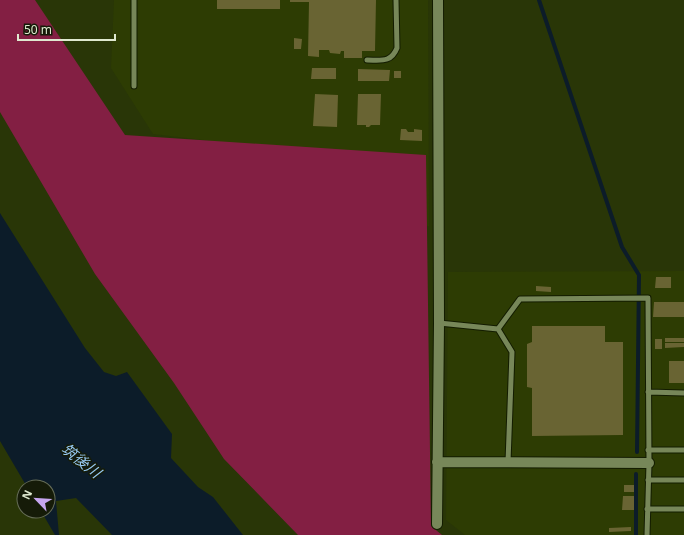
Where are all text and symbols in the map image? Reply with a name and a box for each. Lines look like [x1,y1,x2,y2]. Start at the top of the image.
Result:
scale bar [18,16,115,42]
text: 50 m [24,21,52,38]
water label: 筑後川 [58,438,107,483]
north arrow [16,479,56,519]
text: N [18,487,35,502]

